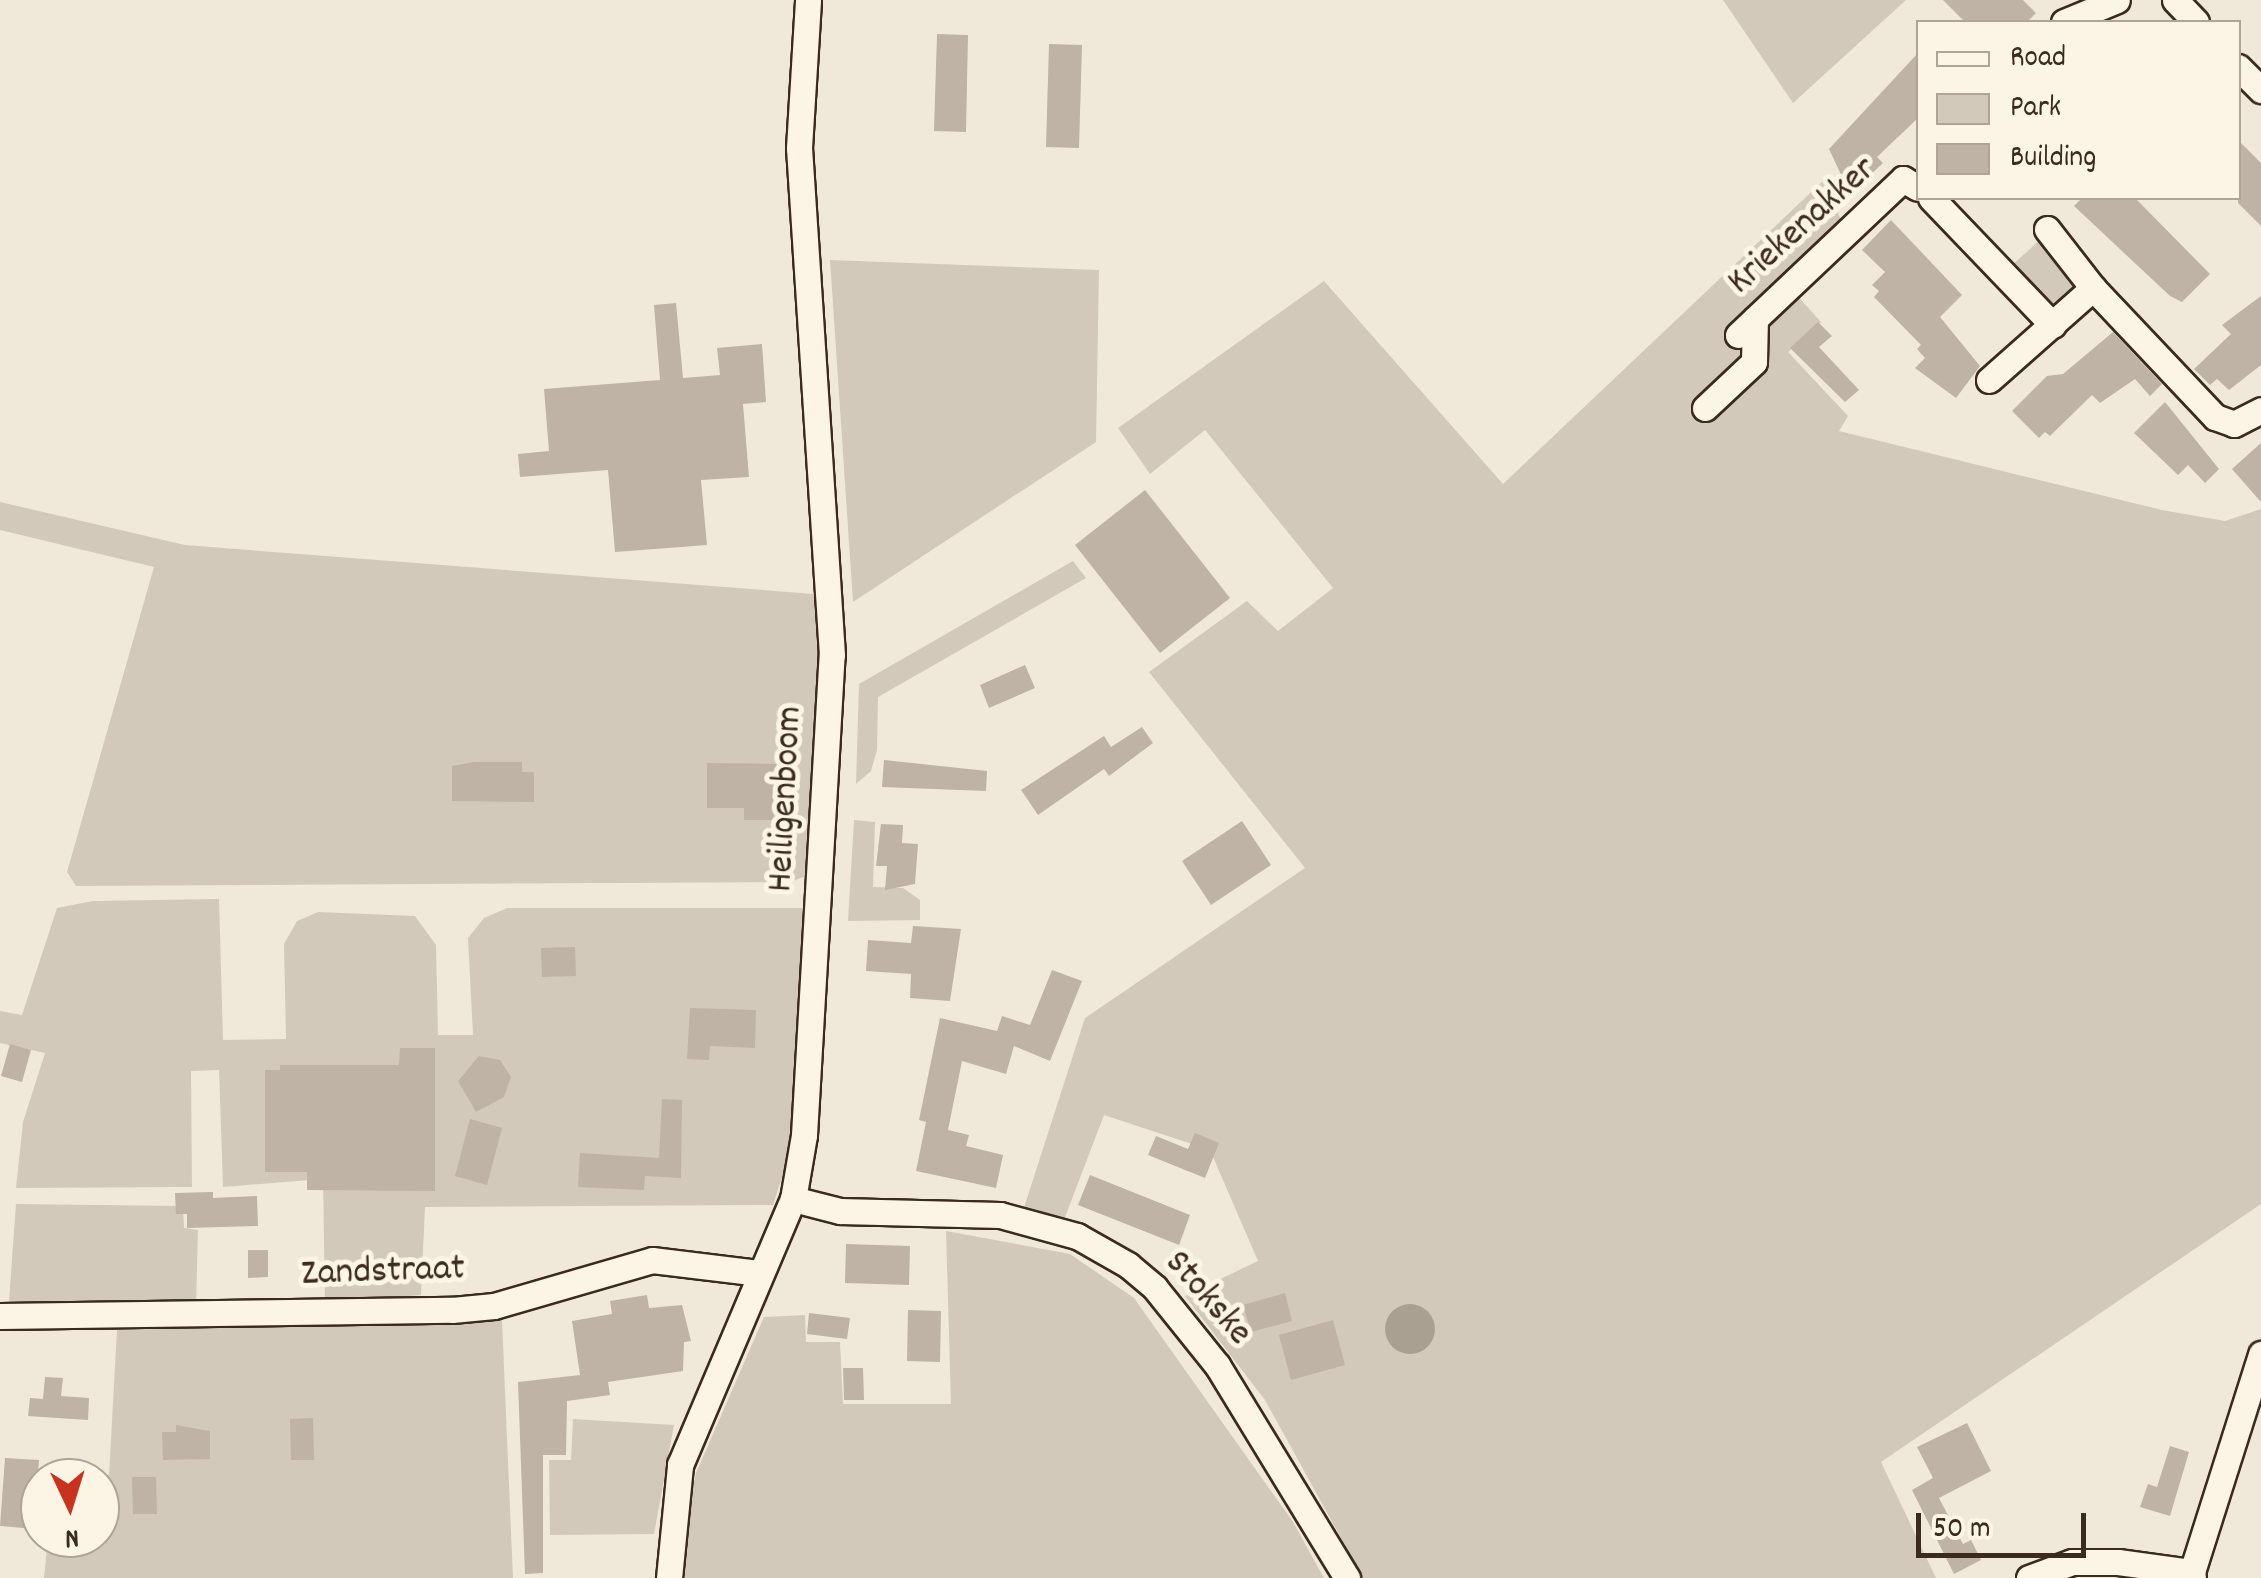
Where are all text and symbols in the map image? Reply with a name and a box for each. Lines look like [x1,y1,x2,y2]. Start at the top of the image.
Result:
legend [1916,20,2241,200]
text: Road [2010,38,2066,81]
text: Park [2010,88,2061,131]
text: Building [2010,138,2096,181]
street label: Kriekenakker [1719,148,1887,306]
street label: Heiligenboom [759,705,815,893]
street label: Stokske [1153,1242,1261,1356]
street label: Zandstraat [300,1247,466,1299]
north arrow [20,1458,120,1558]
scale bar [1921,1493,2091,1555]
text: 50 m [1933,1509,1991,1552]
text: N [64,1515,80,1556]

